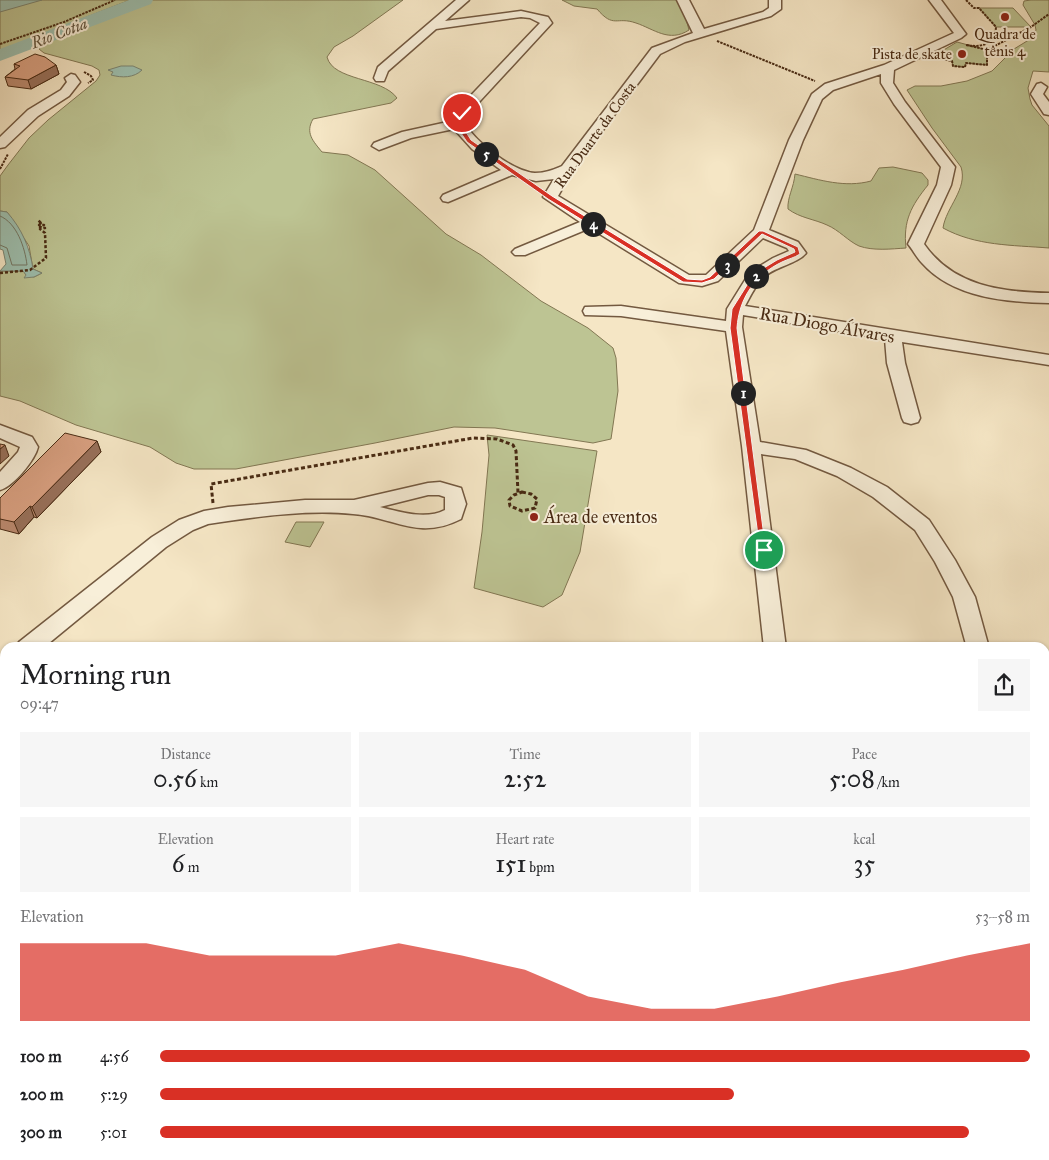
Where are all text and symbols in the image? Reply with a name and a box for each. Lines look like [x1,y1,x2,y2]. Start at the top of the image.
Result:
marker: Quadra de tênis 4 [999,11,1011,23]
water label: Rio Cotia [27,13,90,53]
place label: Quadra de tênis 4 [974,25,1036,60]
place label: Pista de skate [872,45,952,63]
marker: Pista de skate [956,48,968,60]
street label: Rua Duarte da Costa [550,78,640,192]
pin [441,92,483,134]
icon: check [448,99,476,127]
pin: 5 [474,142,498,166]
text: 5 [483,146,490,163]
pin: 4 [580,212,606,236]
text: 4 [590,216,597,233]
pin: 3 [714,252,740,278]
text: 3 [725,257,730,274]
pin: 2 [744,264,768,288]
text: 2 [753,268,760,285]
street label: Rua Diogo Álvares [757,300,897,349]
pin: 1 [730,380,756,406]
text: 1 [741,385,746,402]
place label: Área de eventos [543,504,657,528]
marker: Área de eventos [528,511,540,523]
pin [743,529,785,571]
icon: arrive [750,536,778,564]
text: Morning run [20,657,171,692]
button: share [978,659,1030,711]
text: 09:47 [20,694,59,713]
text: Distance [161,746,211,763]
text: Time [509,746,540,763]
text: Pace [852,746,877,763]
text: 0.56 [153,763,197,794]
text: 2:52 [504,763,546,794]
text: 5:08 [829,763,875,794]
text: km [197,774,218,791]
text: /km [875,774,900,791]
text: Elevation [158,831,213,848]
text: Heart rate [496,831,554,848]
text: kcal [853,831,875,848]
text: 6 [172,848,185,879]
text: 151 [495,848,526,879]
text: 35 [854,848,875,879]
text: m [185,859,199,876]
text: bpm [526,859,555,876]
text: Elevation [20,907,84,926]
text: 53–58 m [975,907,1030,926]
text: 100 m [20,1047,62,1066]
text: 4:56 [100,1047,129,1066]
text: 200 m [20,1085,63,1104]
text: 5:29 [100,1085,128,1104]
text: 300 m [20,1123,62,1142]
text: 5:01 [100,1123,127,1142]

